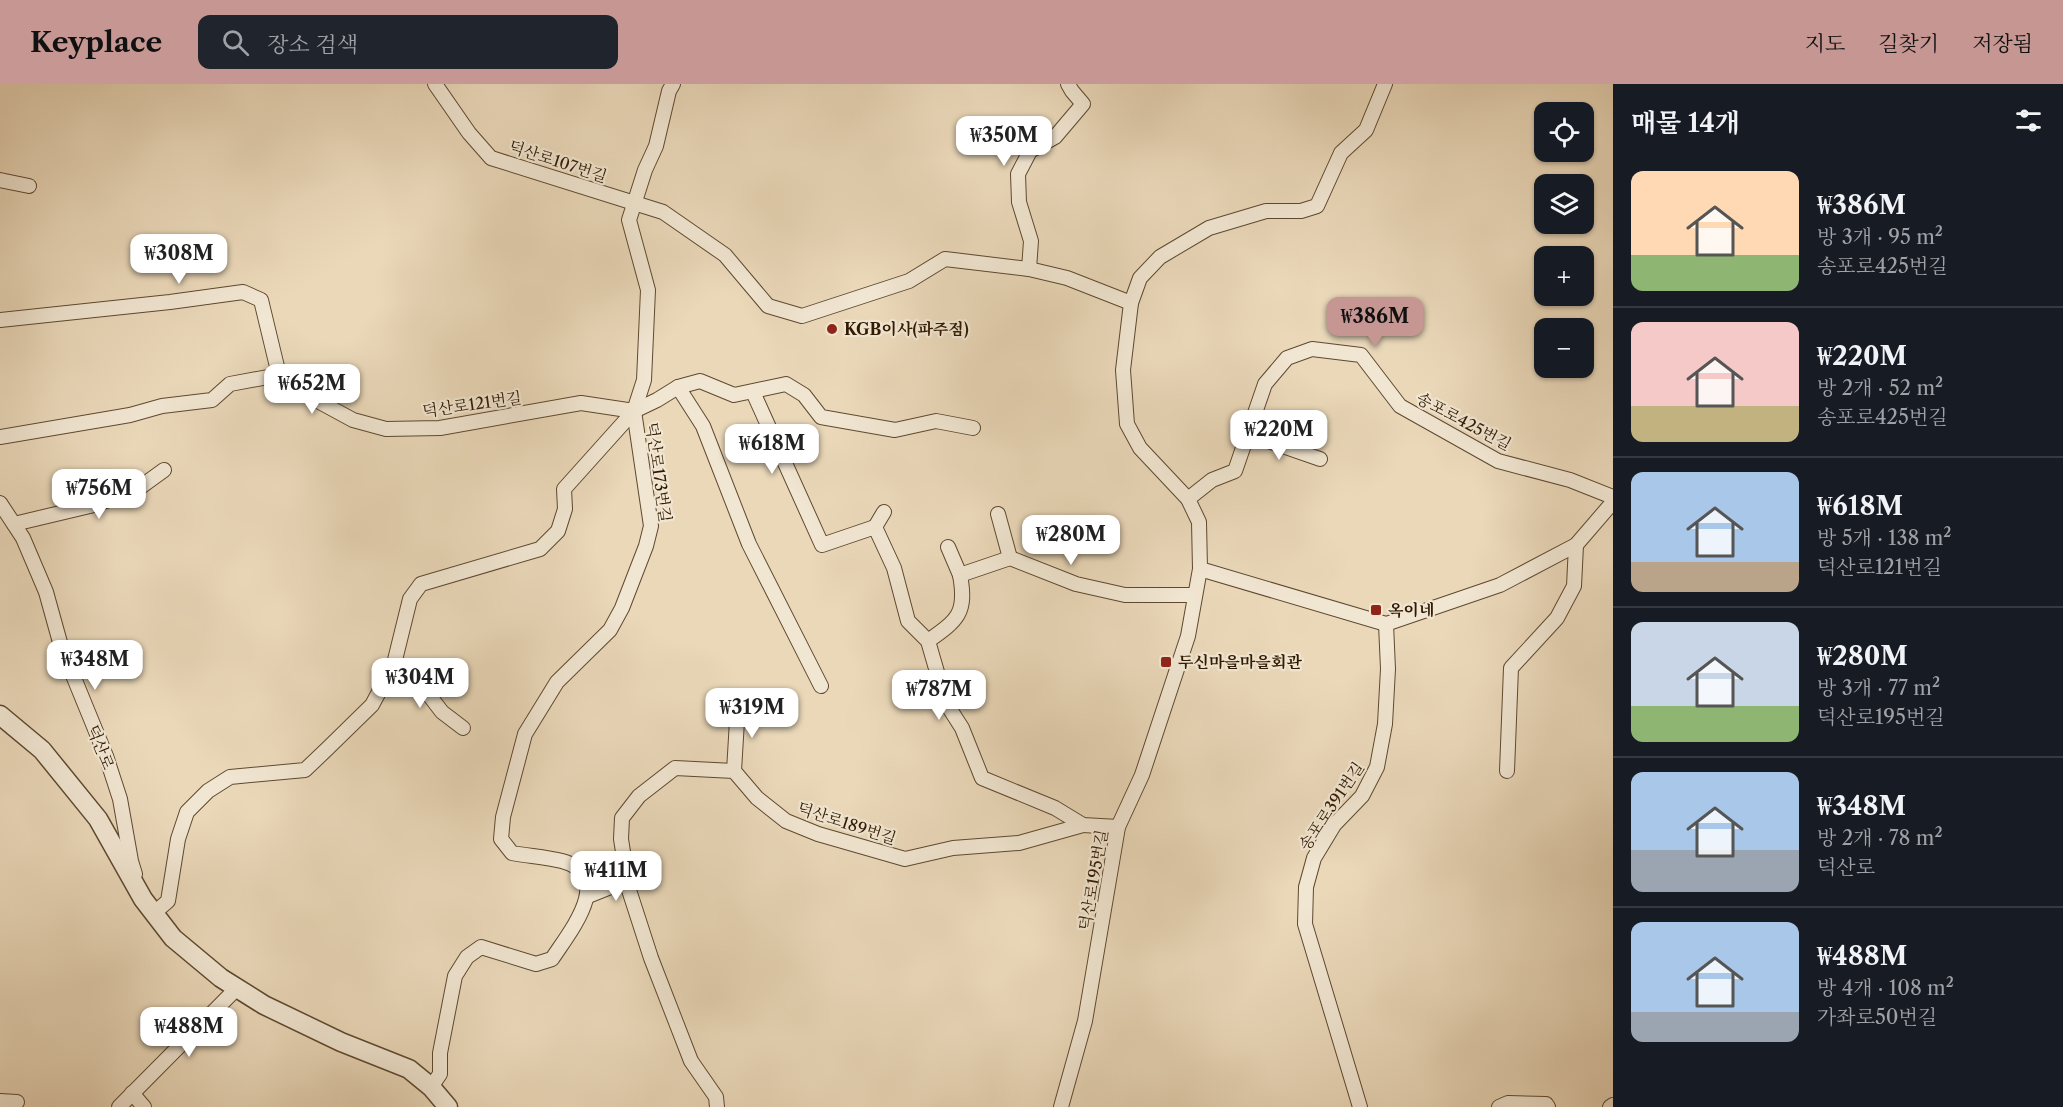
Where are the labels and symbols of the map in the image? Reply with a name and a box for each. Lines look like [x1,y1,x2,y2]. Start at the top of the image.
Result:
pin: ₩350M [962,116,1046,167]
street label: 덕산로107번길 [506,136,610,186]
pin: ₩308M [137,234,221,285]
pin: ₩386M [1333,297,1417,348]
place label: KGB이사(파주점) [844,319,969,339]
marker: KGB이사(파주점) [825,322,839,336]
pin: ₩652M [270,364,354,415]
street label: 덕산로121번길 [421,387,523,421]
street label: 송포로425번길 [1413,388,1515,454]
pin: ₩220M [1237,410,1321,461]
street label: 덕산로173번길 [642,421,676,523]
pin: ₩618M [730,424,814,475]
pin: ₩756M [57,469,141,520]
pin: ₩280M [1029,515,1113,566]
place label: 옥이네 [1388,600,1434,620]
marker: 옥이네 [1369,603,1383,617]
pin: ₩348M [53,640,137,691]
place label: 두신마을마을회관 [1178,652,1302,672]
marker: 두신마을마을회관 [1159,655,1173,669]
pin: ₩304M [378,658,462,709]
pin: ₩787M [897,670,981,721]
pin: ₩319M [710,688,794,739]
street label: 덕산로 [83,722,119,773]
street label: 송포로391번길 [1294,758,1368,854]
street label: 덕산로189번길 [795,798,899,848]
street label: 덕산로195번길 [1074,828,1112,932]
pin: ₩411M [574,851,658,902]
pin: ₩488M [147,1007,231,1058]

